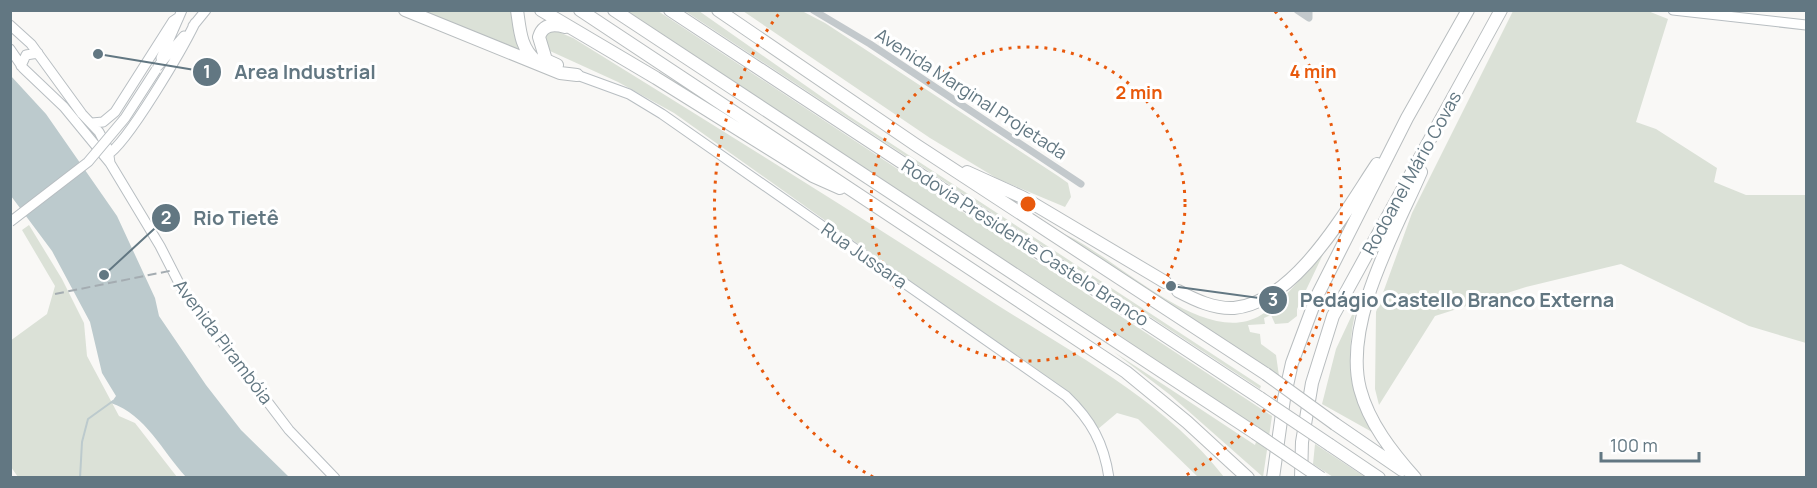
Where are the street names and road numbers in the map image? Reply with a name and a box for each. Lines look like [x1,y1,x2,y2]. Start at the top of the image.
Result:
street label: Avenida Marginal Projetada [871,22,1072,164]
street label: Rodoanel Mário Covas [1356,86,1466,259]
street label: Rodovia Presidente Castelo Branco [897,153,1154,331]
street label: Rua Jussara [817,217,912,294]
street label: Avenida Pirambóia [169,274,279,409]

